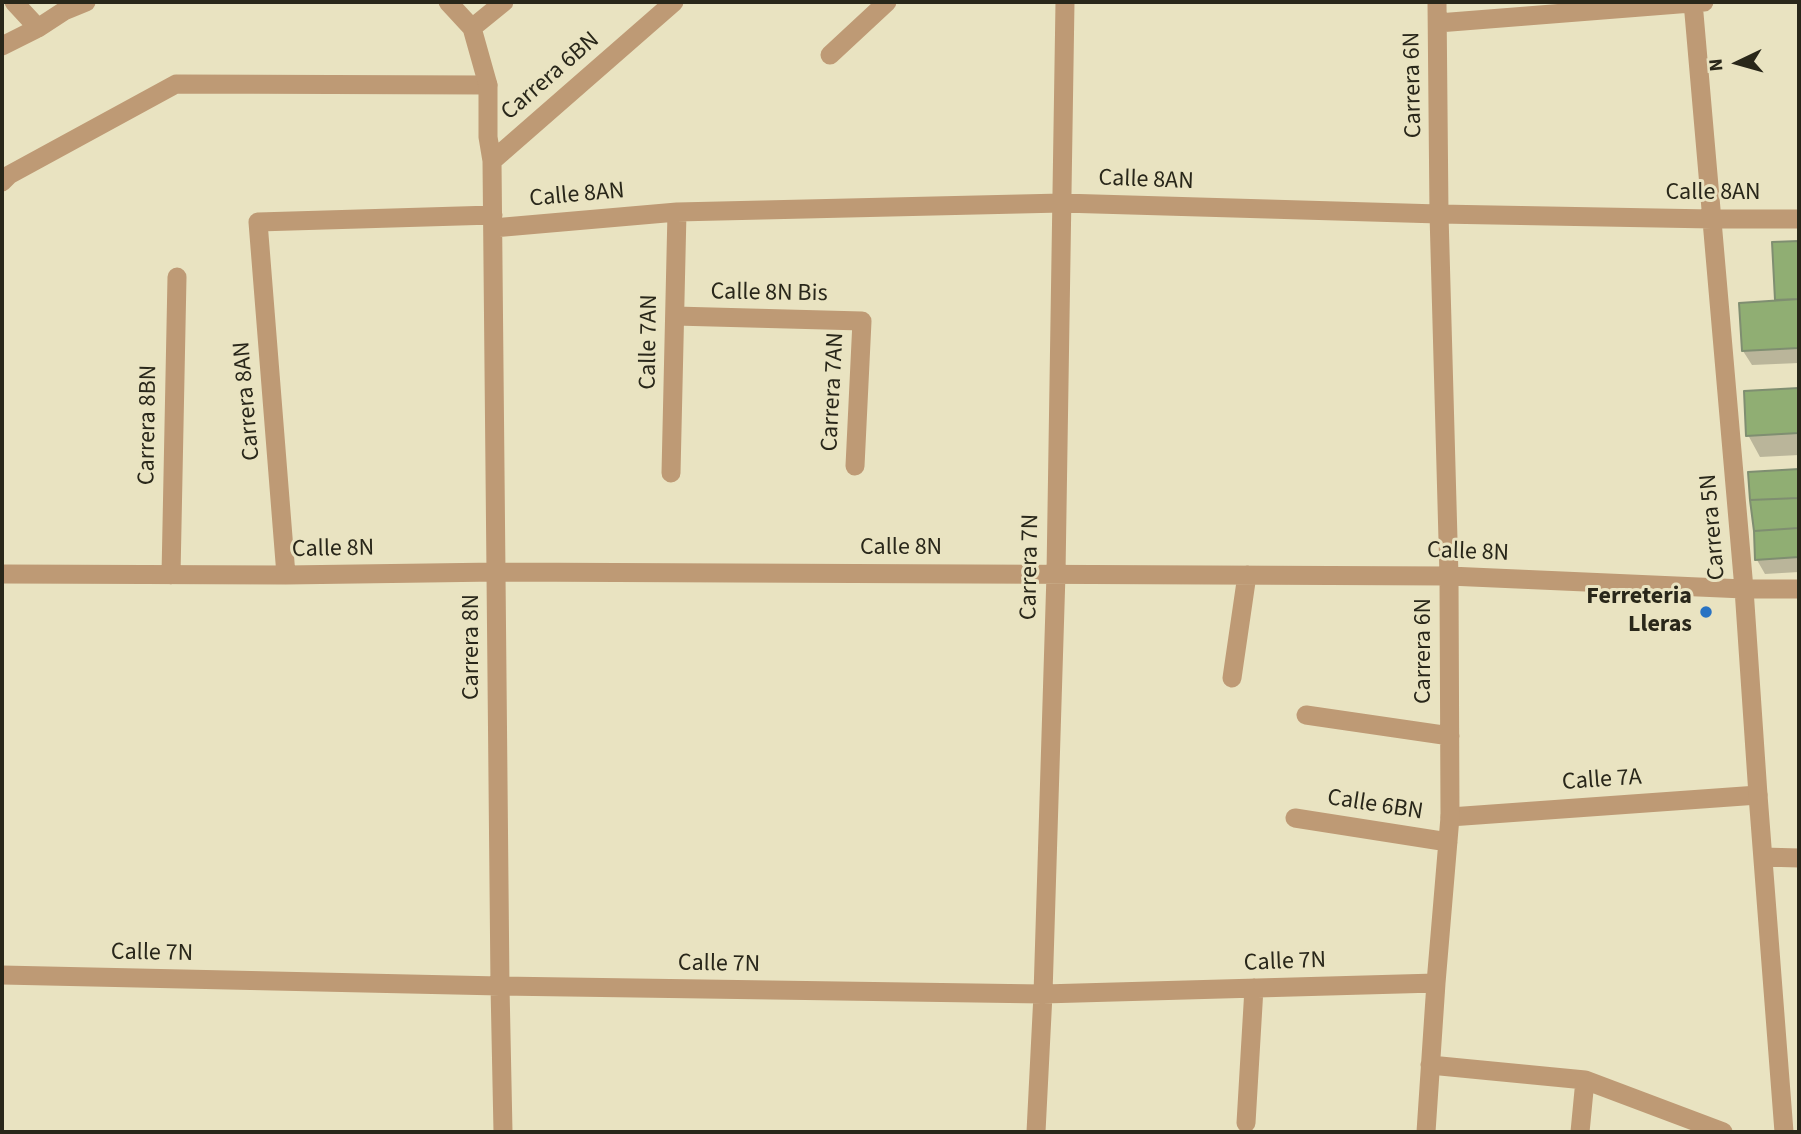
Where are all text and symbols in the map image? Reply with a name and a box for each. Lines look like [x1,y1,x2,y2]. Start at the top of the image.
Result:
street label: Carrera 6BN [496,27,606,127]
north arrow [1703,28,1773,98]
street label: Carrera 6N [1399,32,1429,138]
text: N [1703,57,1731,72]
street label: Calle 8AN [1098,165,1194,197]
street label: Calle 8AN [528,178,626,214]
street label: Calle 8AN [1665,180,1761,208]
street label: Calle 8N Bis [710,279,828,309]
street label: Calle 7AN [635,294,665,390]
street label: Carrera 7AN [816,332,852,452]
street label: Carrera 8AN [228,340,268,462]
street label: Carrera 8BN [134,365,164,485]
street label: Carrera 5N [1695,473,1733,581]
street label: Carrera 7N [1016,514,1046,620]
street label: Calle 8N [292,535,374,565]
street label: Calle 8N [860,535,942,563]
street label: Calle 8N [1426,537,1510,569]
place label: Ferreteria Lleras [1586,584,1692,640]
street label: Carrera 8N [459,594,487,700]
street label: Carrera 6N [1411,598,1439,704]
marker: Ferreteria Lleras [1698,604,1714,620]
street label: Calle 7A [1561,764,1643,798]
street label: Calle 6BN [1325,784,1425,828]
street label: Calle 7N [111,939,193,969]
street label: Calle 7N [1243,947,1327,979]
street label: Calle 7N [678,950,760,980]

